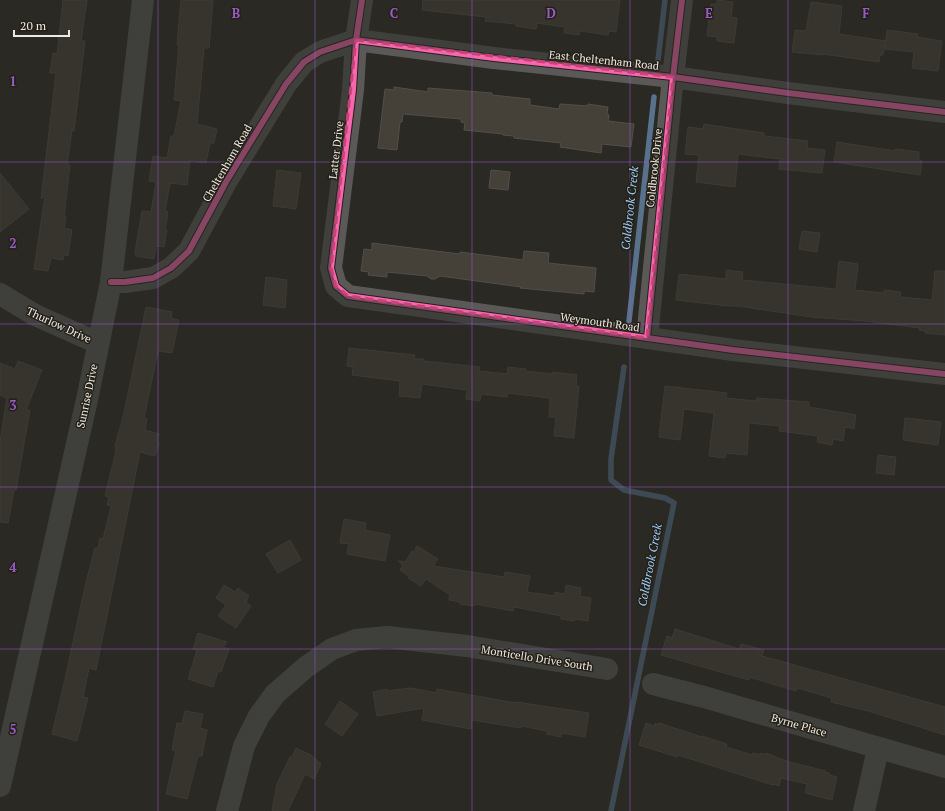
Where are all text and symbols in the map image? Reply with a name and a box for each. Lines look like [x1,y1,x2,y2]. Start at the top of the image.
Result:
text: B [232,4,240,22]
text: C [390,4,398,22]
text: D [546,4,556,22]
text: E [705,4,713,22]
text: F [862,4,870,22]
scale bar [14,12,69,38]
text: 20 m [20,18,47,33]
street label: East Cheltenham Road [548,47,660,73]
text: 1 [9,72,17,90]
street label: Latter Drive [325,120,347,180]
street label: Cheltenham Road [199,122,255,204]
street label: Coldbrook Drive [643,127,665,208]
water label: Coldbrook Creek [618,165,641,251]
text: 2 [9,234,17,252]
street label: Thurlow Drive [24,304,94,346]
street label: Weymouth Road [559,309,641,335]
street label: Sunrise Drive [73,362,101,429]
text: 3 [9,396,17,414]
water label: Coldbrook Creek [634,522,665,608]
text: 4 [9,558,17,576]
street label: Monticello Drive South [480,642,594,674]
street label: Byrne Place [770,710,829,740]
text: 5 [9,720,17,738]

